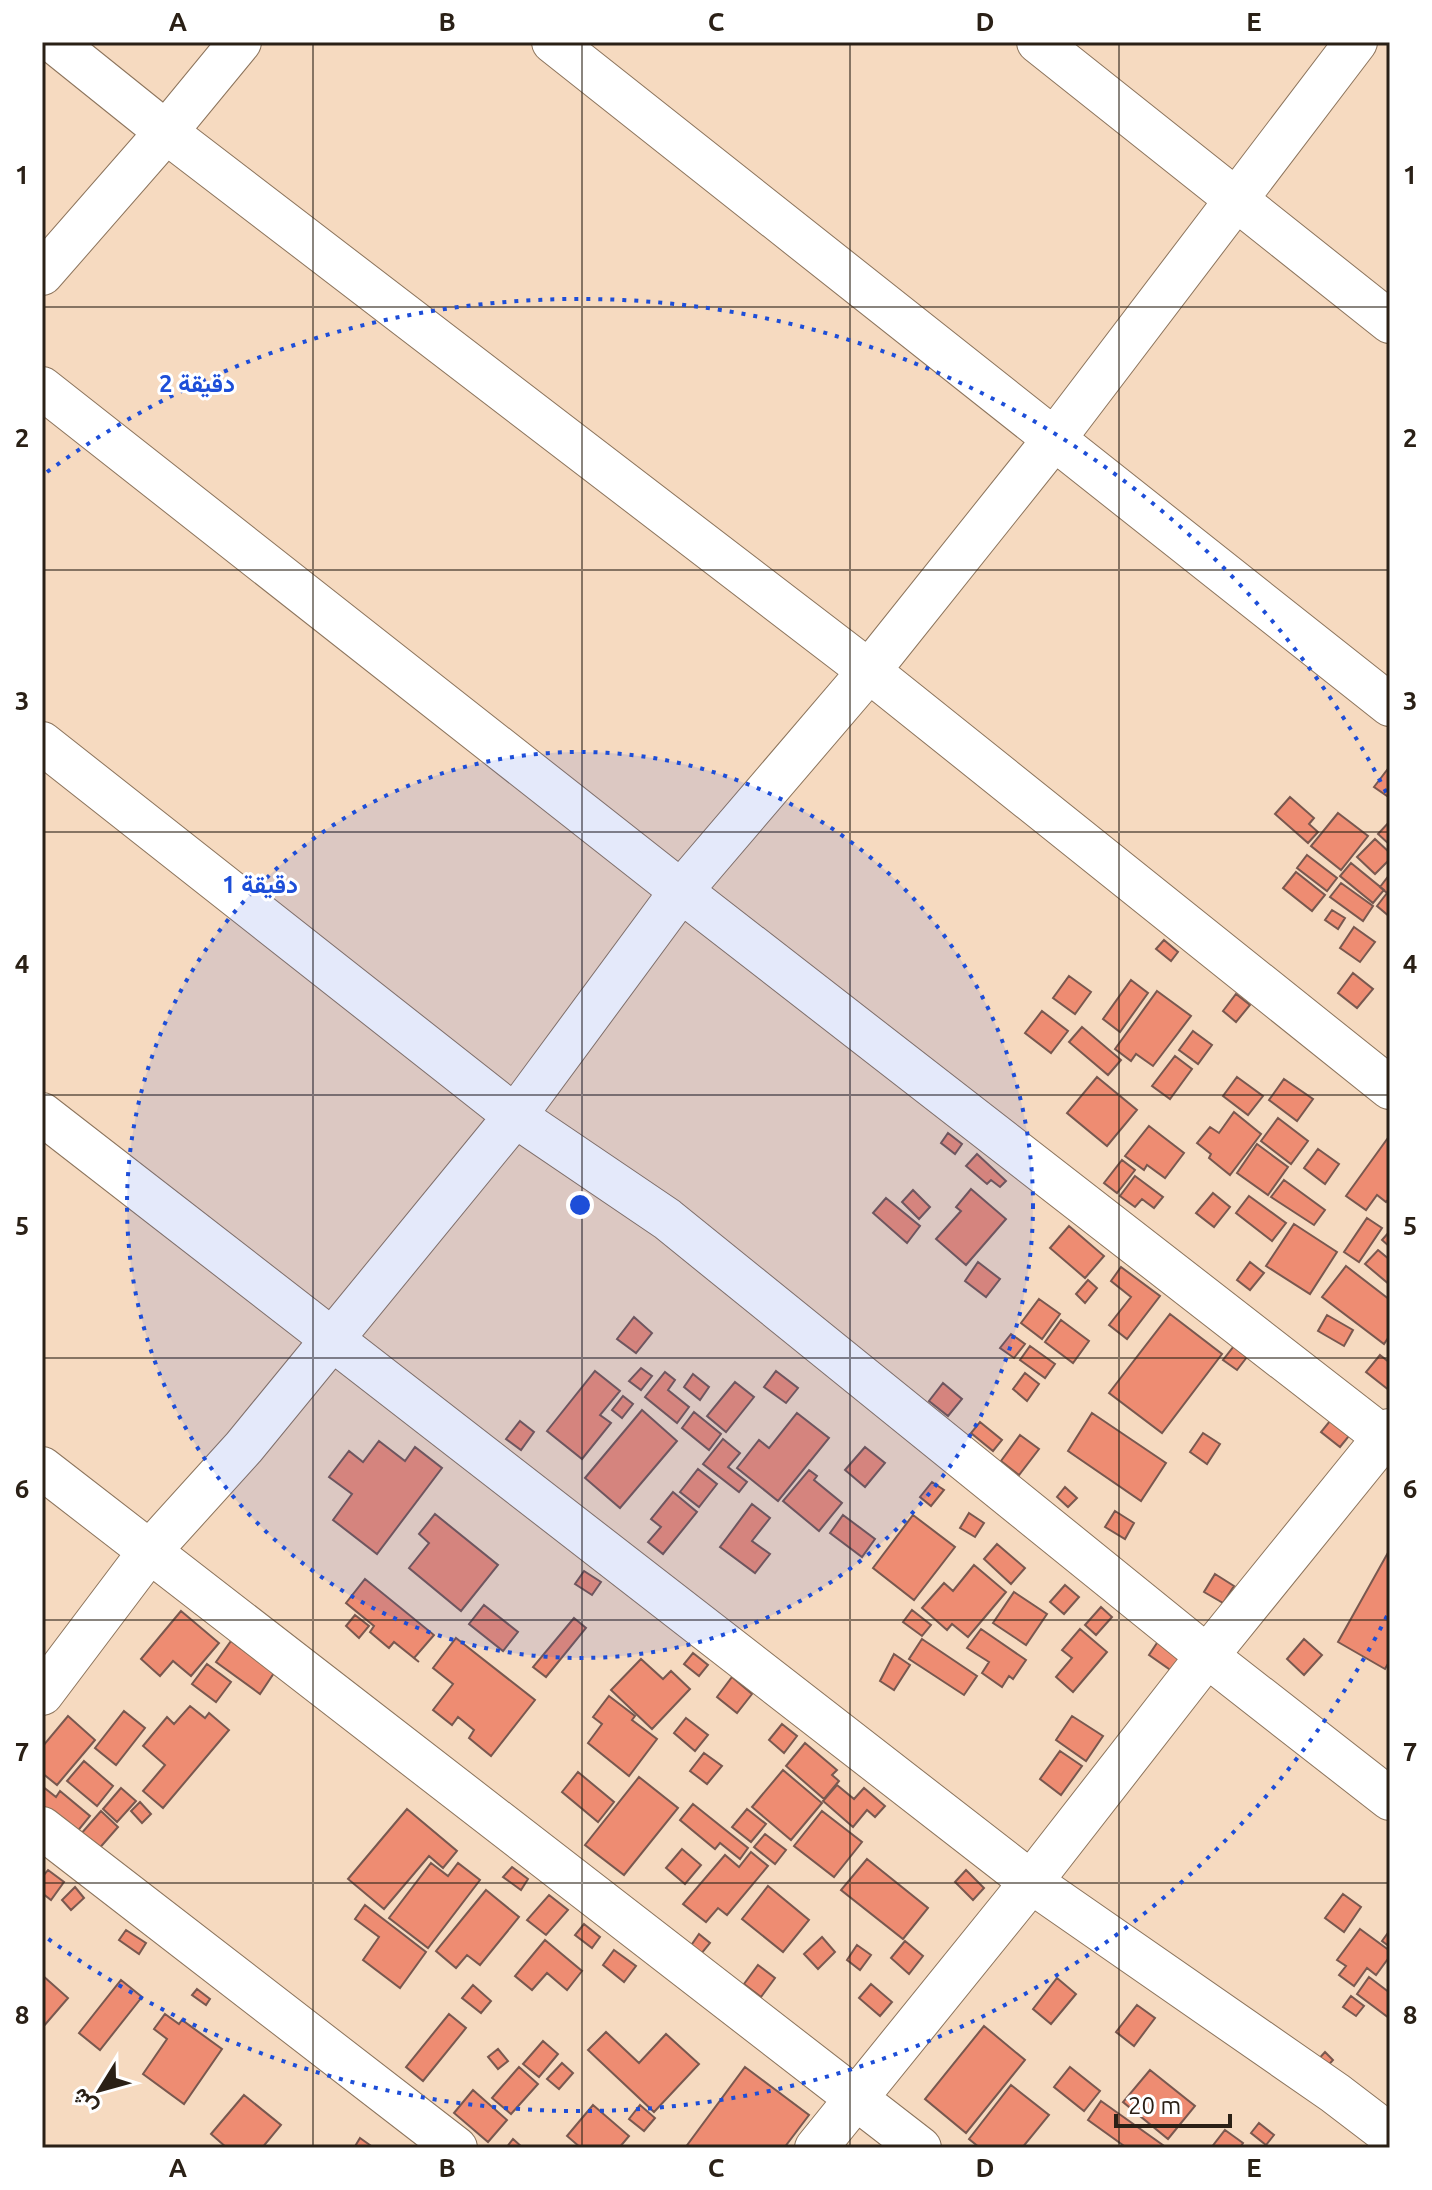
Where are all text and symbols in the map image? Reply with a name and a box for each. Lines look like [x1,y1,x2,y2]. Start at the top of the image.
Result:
text: A [169,7,188,36]
text: B [438,7,456,36]
text: C [708,7,725,36]
text: D [976,7,994,36]
text: E [1246,7,1262,36]
text: 1 [15,160,29,189]
text: 1 [1403,160,1417,189]
text: 2 دقيقة [159,370,235,398]
text: 2 [15,423,29,452]
text: 2 [1403,423,1417,452]
text: 3 [15,686,29,715]
text: 3 [1403,686,1417,715]
text: 1 دقيقة [222,871,298,899]
text: 4 [15,949,29,978]
text: 4 [1403,949,1417,978]
centre of rings [566,1191,594,1219]
text: 5 [15,1211,29,1240]
text: 5 [1403,1211,1417,1240]
text: 6 [15,1474,29,1503]
text: 6 [1403,1474,1417,1503]
text: 7 [15,1737,29,1766]
text: 7 [1403,1737,1417,1766]
text: 8 [15,2000,29,2029]
text: 8 [1403,2000,1417,2029]
north arrow [60,2050,140,2130]
scale bar [1116,2078,1230,2128]
text: ش [66,2083,103,2120]
text: 20 m [1128,2092,1181,2119]
text: A [169,2153,188,2182]
text: B [438,2153,456,2182]
text: C [708,2153,725,2182]
text: D [976,2153,994,2182]
text: E [1246,2153,1262,2182]

